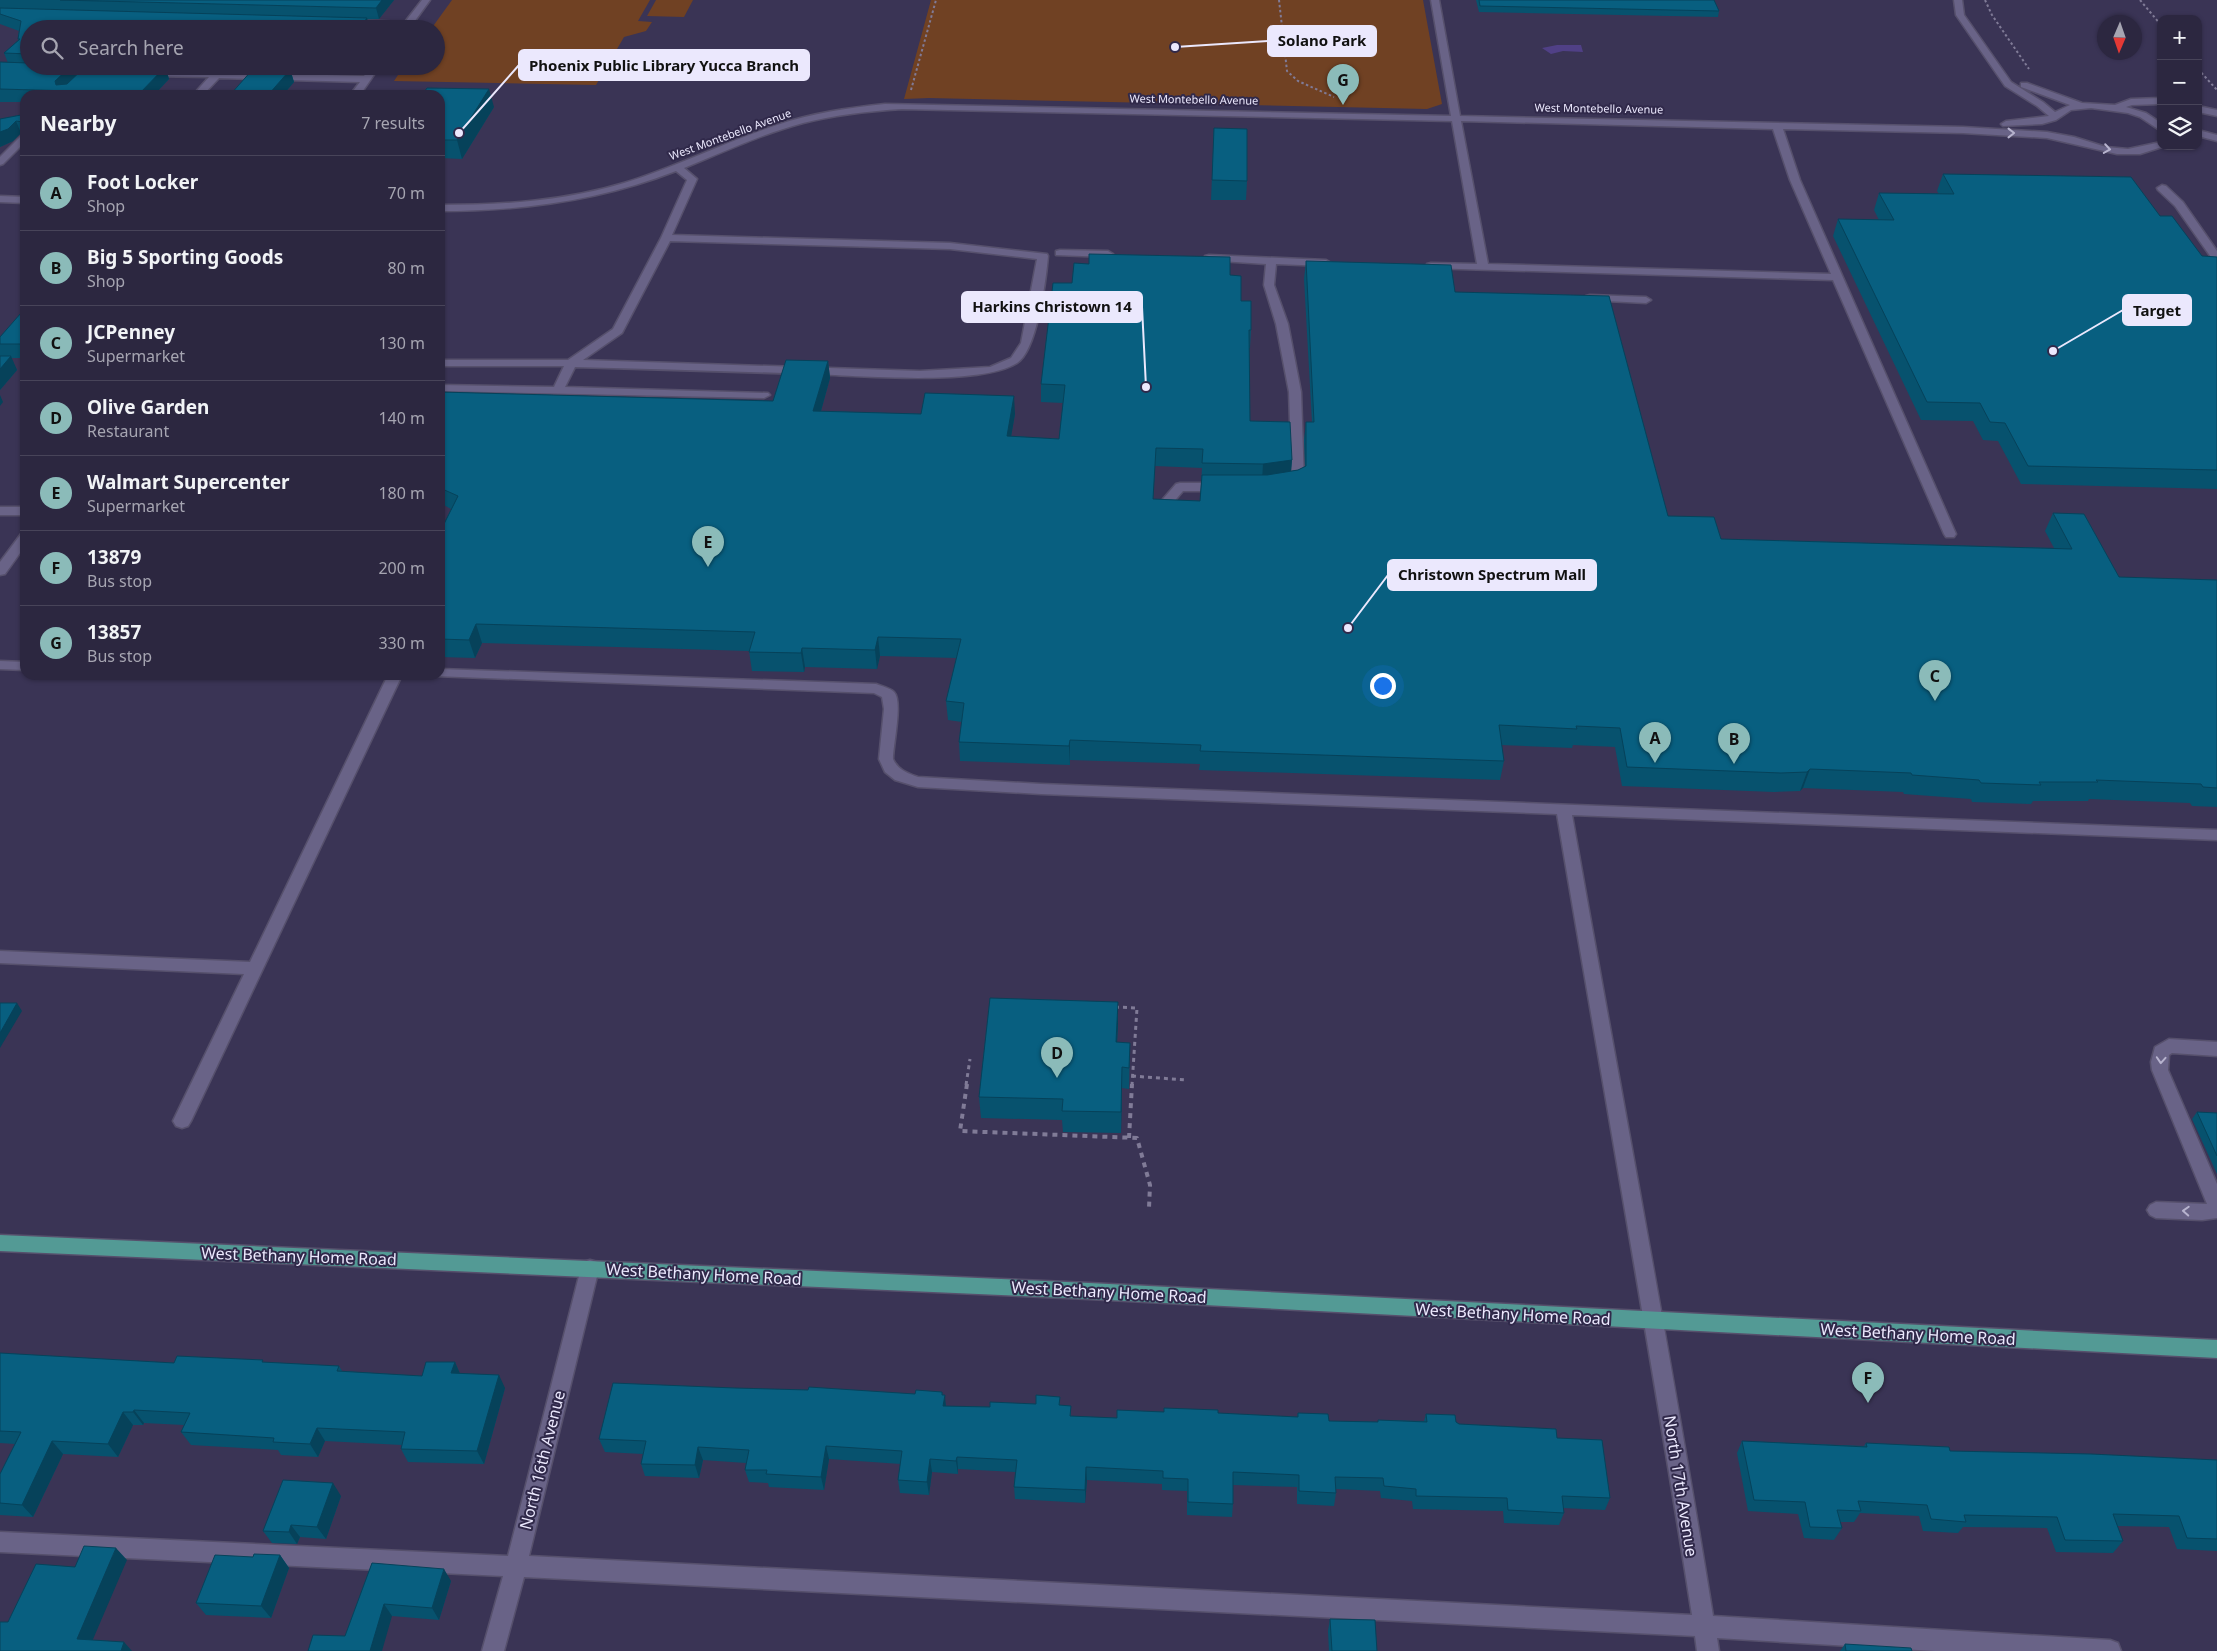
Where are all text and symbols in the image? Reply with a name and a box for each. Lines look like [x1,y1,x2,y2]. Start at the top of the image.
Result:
north arrow [2097,15,2142,60]
map controls [2157,15,2202,150]
button: + [2157,15,2202,60]
search box [20,20,445,75]
callout: Solano Park [1268,26,1376,56]
text: Solano Park [1278,30,1367,50]
icon: search [38,34,66,62]
text: Search here [78,35,184,61]
callout: Phoenix Public Library Yucca Branch [519,50,809,80]
text: Phoenix Public Library Yucca Branch [529,55,799,75]
button: − [2157,60,2202,105]
pin: G [1327,64,1359,105]
street label: West Montebello Avenue [1130,90,1258,108]
street label: West Montebello Avenue [1535,99,1663,117]
street label: West Montebello Avenue [667,105,793,163]
button: layers [2157,105,2202,150]
text: Nearby [40,109,116,137]
text: 7 results [361,112,425,134]
one-way arrow [2008,128,2015,138]
one-way arrow [2103,144,2112,154]
text: Foot Locker [87,169,198,195]
text: A [50,182,62,204]
text: 70 m [388,182,425,204]
text: Shop [87,195,125,217]
text: Big 5 Sporting Goods [87,244,283,270]
text: B [51,257,61,279]
text: 80 m [388,257,425,279]
text: Shop [87,270,125,292]
callout: Harkins Christown 14 [962,292,1142,322]
callout: Target [2123,295,2191,325]
text: Harkins Christown 14 [972,296,1132,316]
text: Target [2133,300,2181,320]
text: JCPenney [87,319,175,345]
text: C [51,332,61,354]
text: 130 m [378,332,425,354]
text: Supermarket [87,345,185,367]
text: Olive Garden [87,394,209,420]
text: D [50,407,62,429]
text: 140 m [378,407,425,429]
text: Restaurant [87,420,169,442]
text: Walmart Supercenter [87,469,289,495]
text: E [52,482,60,504]
text: 180 m [378,482,425,504]
text: Supermarket [87,495,185,517]
pin: E [692,526,724,567]
text: 13879 [87,544,141,570]
text: F [52,557,60,579]
text: 200 m [378,557,425,579]
callout: Christown Spectrum Mall [1388,560,1596,590]
text: Christown Spectrum Mall [1398,564,1586,584]
text: Bus stop [87,570,152,592]
text: 13857 [87,619,141,645]
text: G [50,632,62,654]
text: 330 m [378,632,425,654]
text: Bus stop [87,645,152,667]
pin: C [1919,660,1951,701]
your location [1370,673,1396,699]
pin: A [1639,722,1671,763]
pin: B [1718,723,1750,764]
pin: D [1041,1037,1073,1078]
one-way arrow [2155,1057,2166,1065]
one-way arrow [2182,1206,2190,1217]
street label: West Bethany Home Road [201,1242,397,1270]
street label: West Bethany Home Road [606,1258,802,1290]
street label: West Bethany Home Road [1011,1276,1207,1308]
street label: West Bethany Home Road [1415,1298,1611,1330]
street label: West Bethany Home Road [1820,1318,2016,1350]
pin: F [1852,1362,1884,1403]
street label: North 16th Avenue [514,1388,570,1532]
street label: North 17th Avenue [1659,1414,1703,1558]

